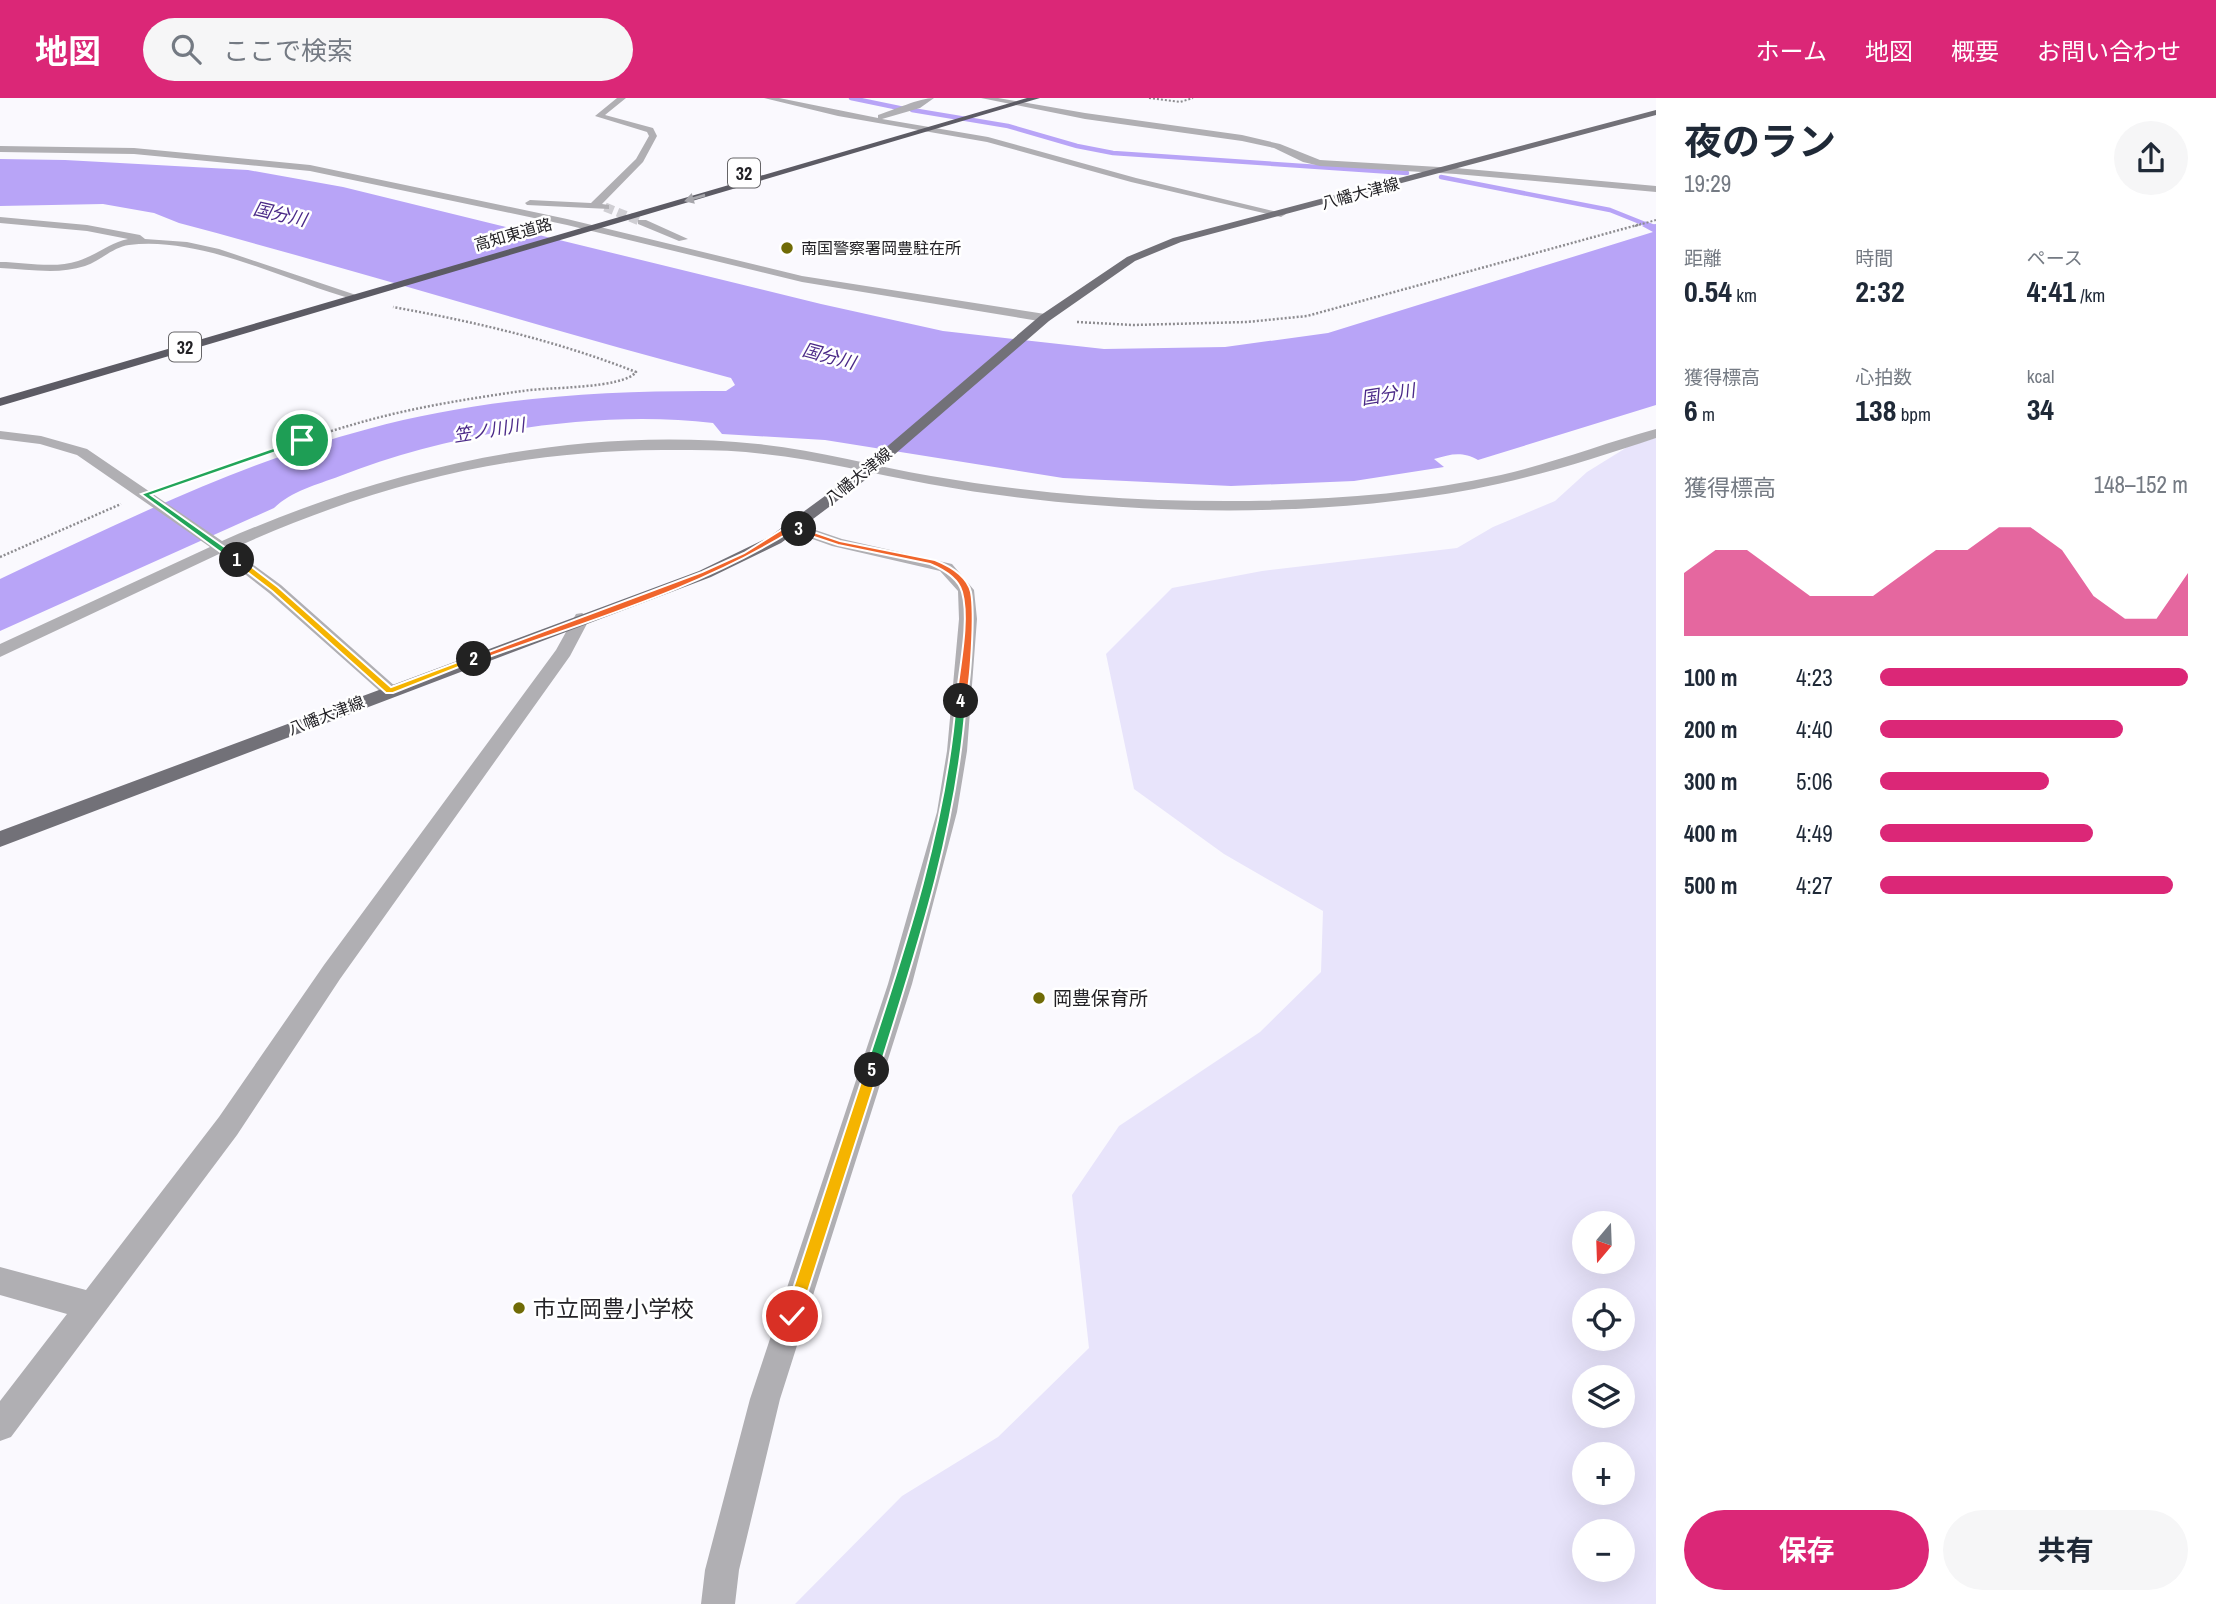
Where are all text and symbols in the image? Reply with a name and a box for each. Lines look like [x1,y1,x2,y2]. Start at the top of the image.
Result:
search box [143,18,633,81]
text: 地図 [35,29,101,73]
icon: search [167,30,205,68]
text: ここで検索 [223,33,353,68]
text: ホーム [1756,35,1827,67]
text: 地図 [1865,35,1913,67]
text: 概要 [1951,35,1999,67]
text: お問い合わせ [2037,35,2181,67]
text: 夜のラン [1684,116,1836,167]
button: share [2114,121,2188,195]
road number: 32 [728,158,760,188]
text: 19:29 [1684,168,1731,199]
street label: 八幡大津線 [1319,172,1401,214]
one-way arrow [684,193,705,203]
water label: 国分川 [251,196,311,233]
street label: 高知東道路 [472,212,554,256]
place label: 南国警察署岡豊駐在所 [801,237,961,259]
marker: 南国警察署岡豊駐在所 [779,240,795,256]
text: 距離 [1684,245,1722,271]
text: 時間 [1855,245,1893,271]
text: ペース [2027,245,2083,271]
text: 0.54 [1684,271,1732,311]
text: 2:32 [1855,271,1905,311]
text: 4:41 [2027,271,2076,311]
text: km [1732,282,1757,308]
text: /km [2076,282,2105,308]
road number: 32 [169,332,201,362]
water label: 国分川 [800,337,860,376]
text: kcal [2027,363,2054,389]
text: 獲得標高 [1684,364,1760,390]
text: 心拍数 [1855,364,1912,390]
water label: 国分川 [1359,377,1419,411]
text: 34 [2027,389,2054,429]
text: 6 [1684,390,1698,430]
text: 138 [1855,390,1896,430]
text: m [1698,401,1715,427]
text: bpm [1896,401,1931,427]
pin [272,410,332,470]
water label: 笠ノ川川 [451,412,528,448]
icon: arrive [283,421,321,459]
street label: 八幡大津線 [820,442,896,510]
text: 148–152 m [2094,469,2188,500]
text: 獲得標高 [1684,472,1776,503]
pin: 3 [782,512,816,546]
text: 3 [794,515,803,541]
pin: 1 [219,542,254,578]
text: 1 [232,546,241,572]
pin: 2 [456,642,491,676]
text: 2 [469,645,478,671]
text: 100 m [1684,662,1737,693]
text: 4:23 [1796,662,1833,693]
pin: 4 [944,684,978,718]
text: 4 [956,687,965,713]
street label: 八幡大津線 [285,690,367,740]
text: 200 m [1684,714,1737,745]
text: 4:40 [1796,714,1833,745]
text: 300 m [1684,766,1737,797]
text: 5:06 [1796,766,1833,797]
text: 400 m [1684,818,1737,849]
text: 4:49 [1796,818,1833,849]
text: 500 m [1684,870,1737,901]
text: 4:27 [1796,870,1833,901]
place label: 岡豊保育所 [1053,985,1148,1011]
marker: 岡豊保育所 [1031,990,1047,1006]
pin: 5 [854,1052,890,1088]
text: 5 [867,1056,876,1082]
north arrow [1572,1211,1634,1274]
map controls [1572,1211,1635,1582]
pin [762,1286,822,1346]
button: locate [1572,1288,1635,1351]
place label: 市立岡豊小学校 [533,1293,694,1324]
icon: check [773,1297,811,1335]
marker: 市立岡豊小学校 [511,1300,527,1316]
button: layers [1572,1365,1635,1428]
button: + [1572,1442,1635,1505]
button: 保存 [1684,1510,1929,1590]
button: 共有 [1943,1510,2188,1590]
button: − [1572,1519,1635,1582]

